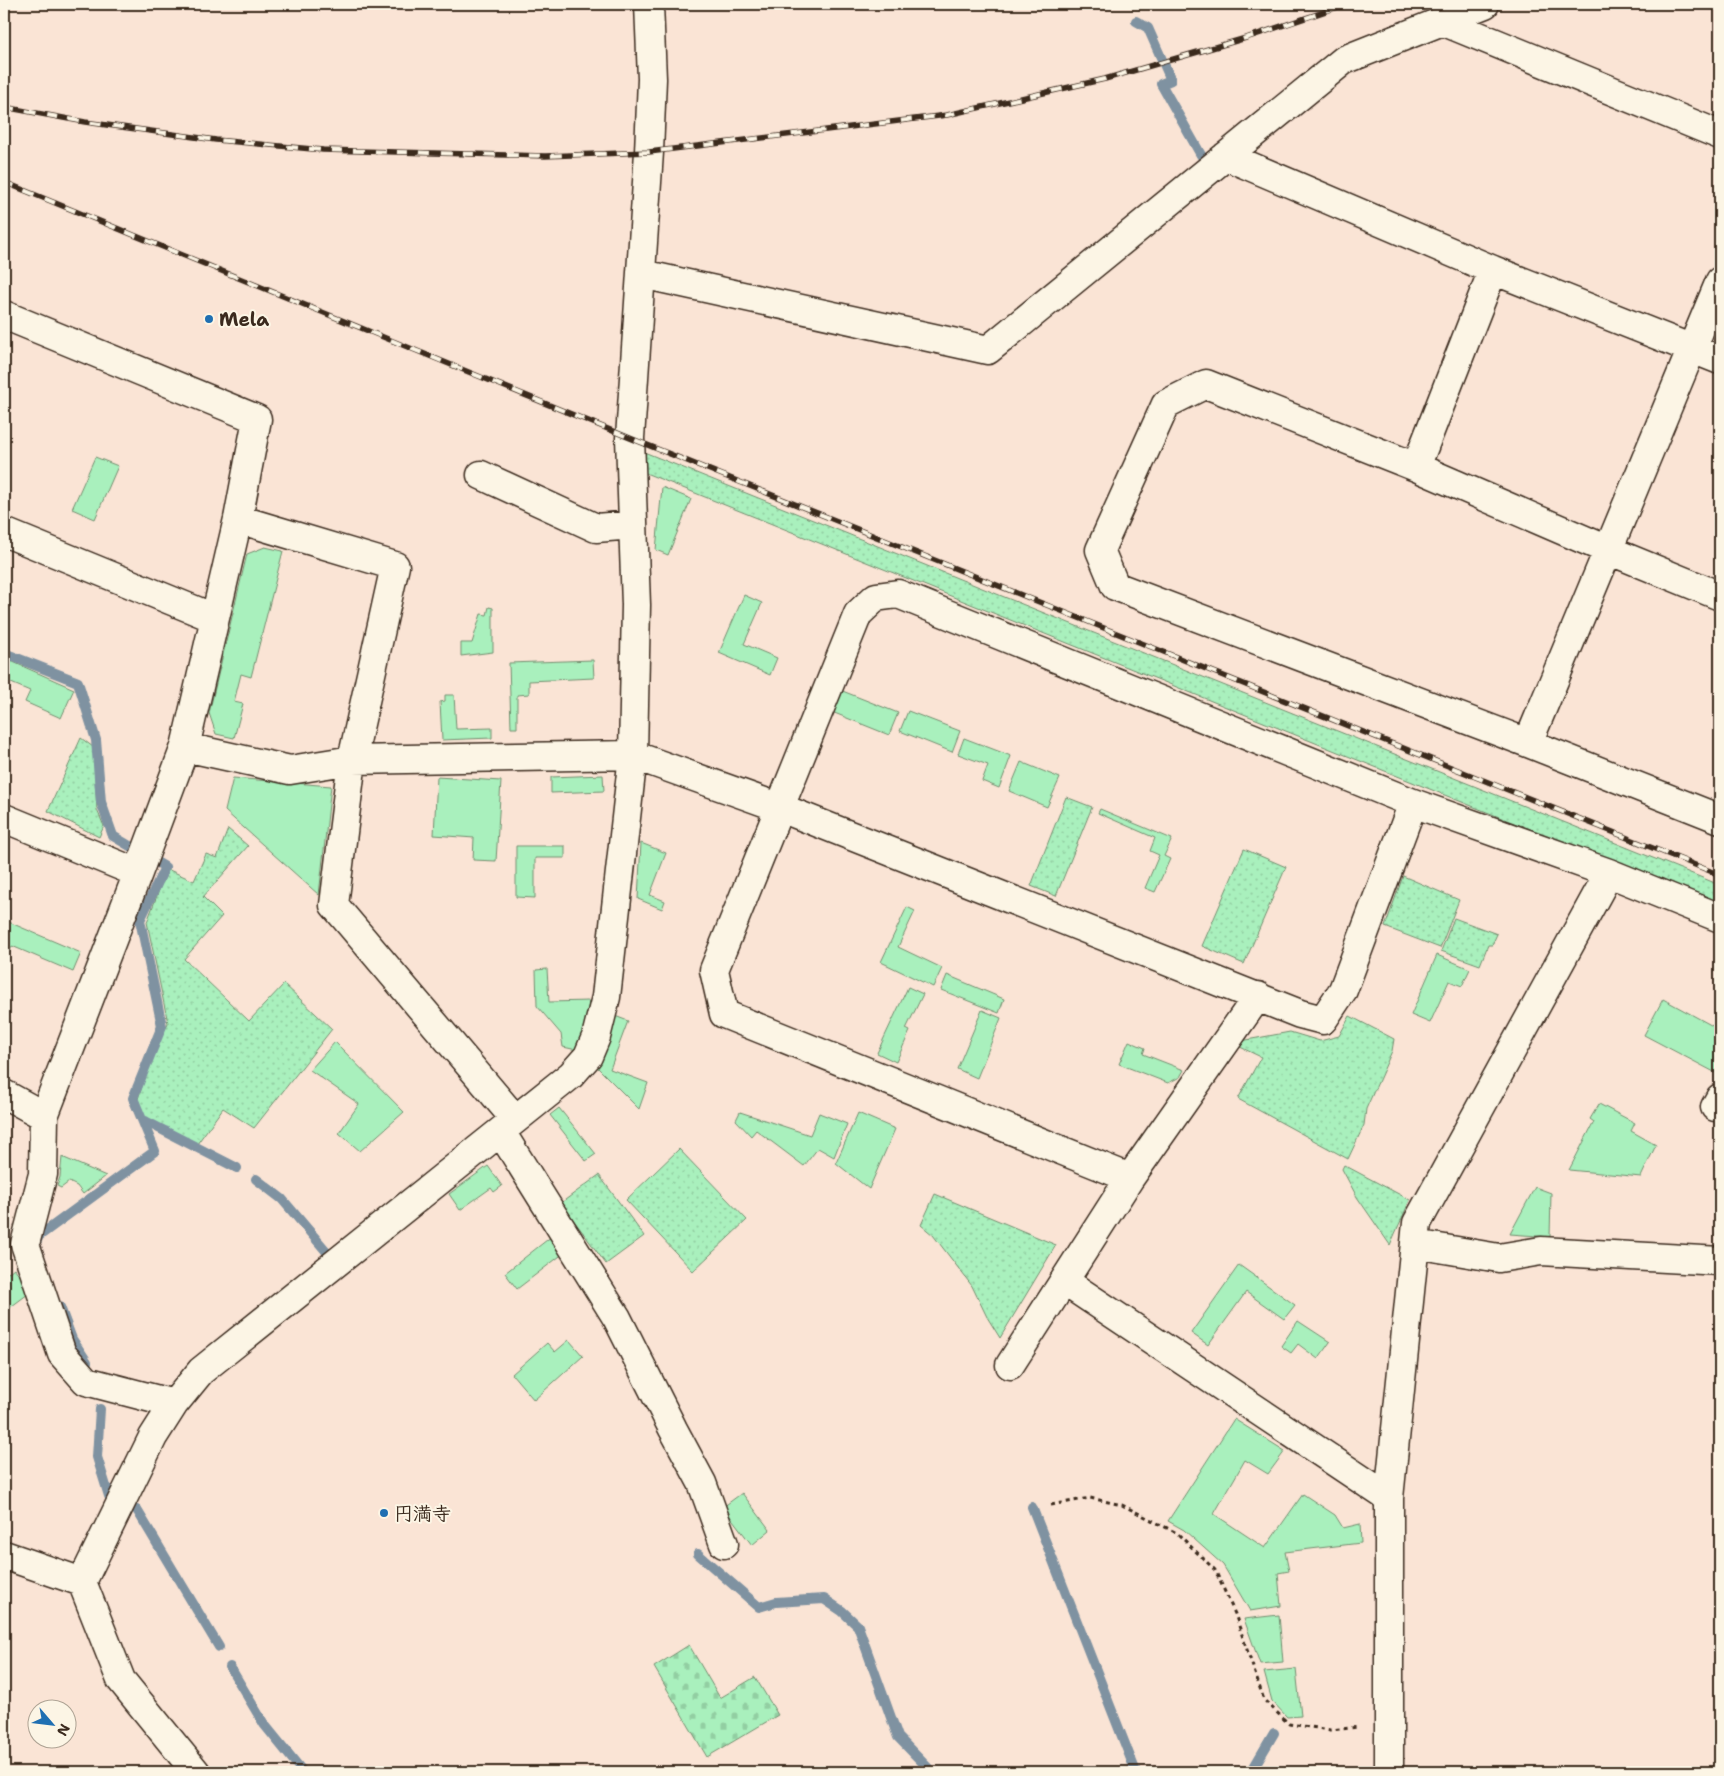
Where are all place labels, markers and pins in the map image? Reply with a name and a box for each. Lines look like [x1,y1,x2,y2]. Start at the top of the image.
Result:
place label: Mela [219,307,269,332]
marker: Mela [203,313,215,325]
place label: 円満寺 [394,1501,451,1526]
marker: 円満寺 [378,1507,390,1519]

